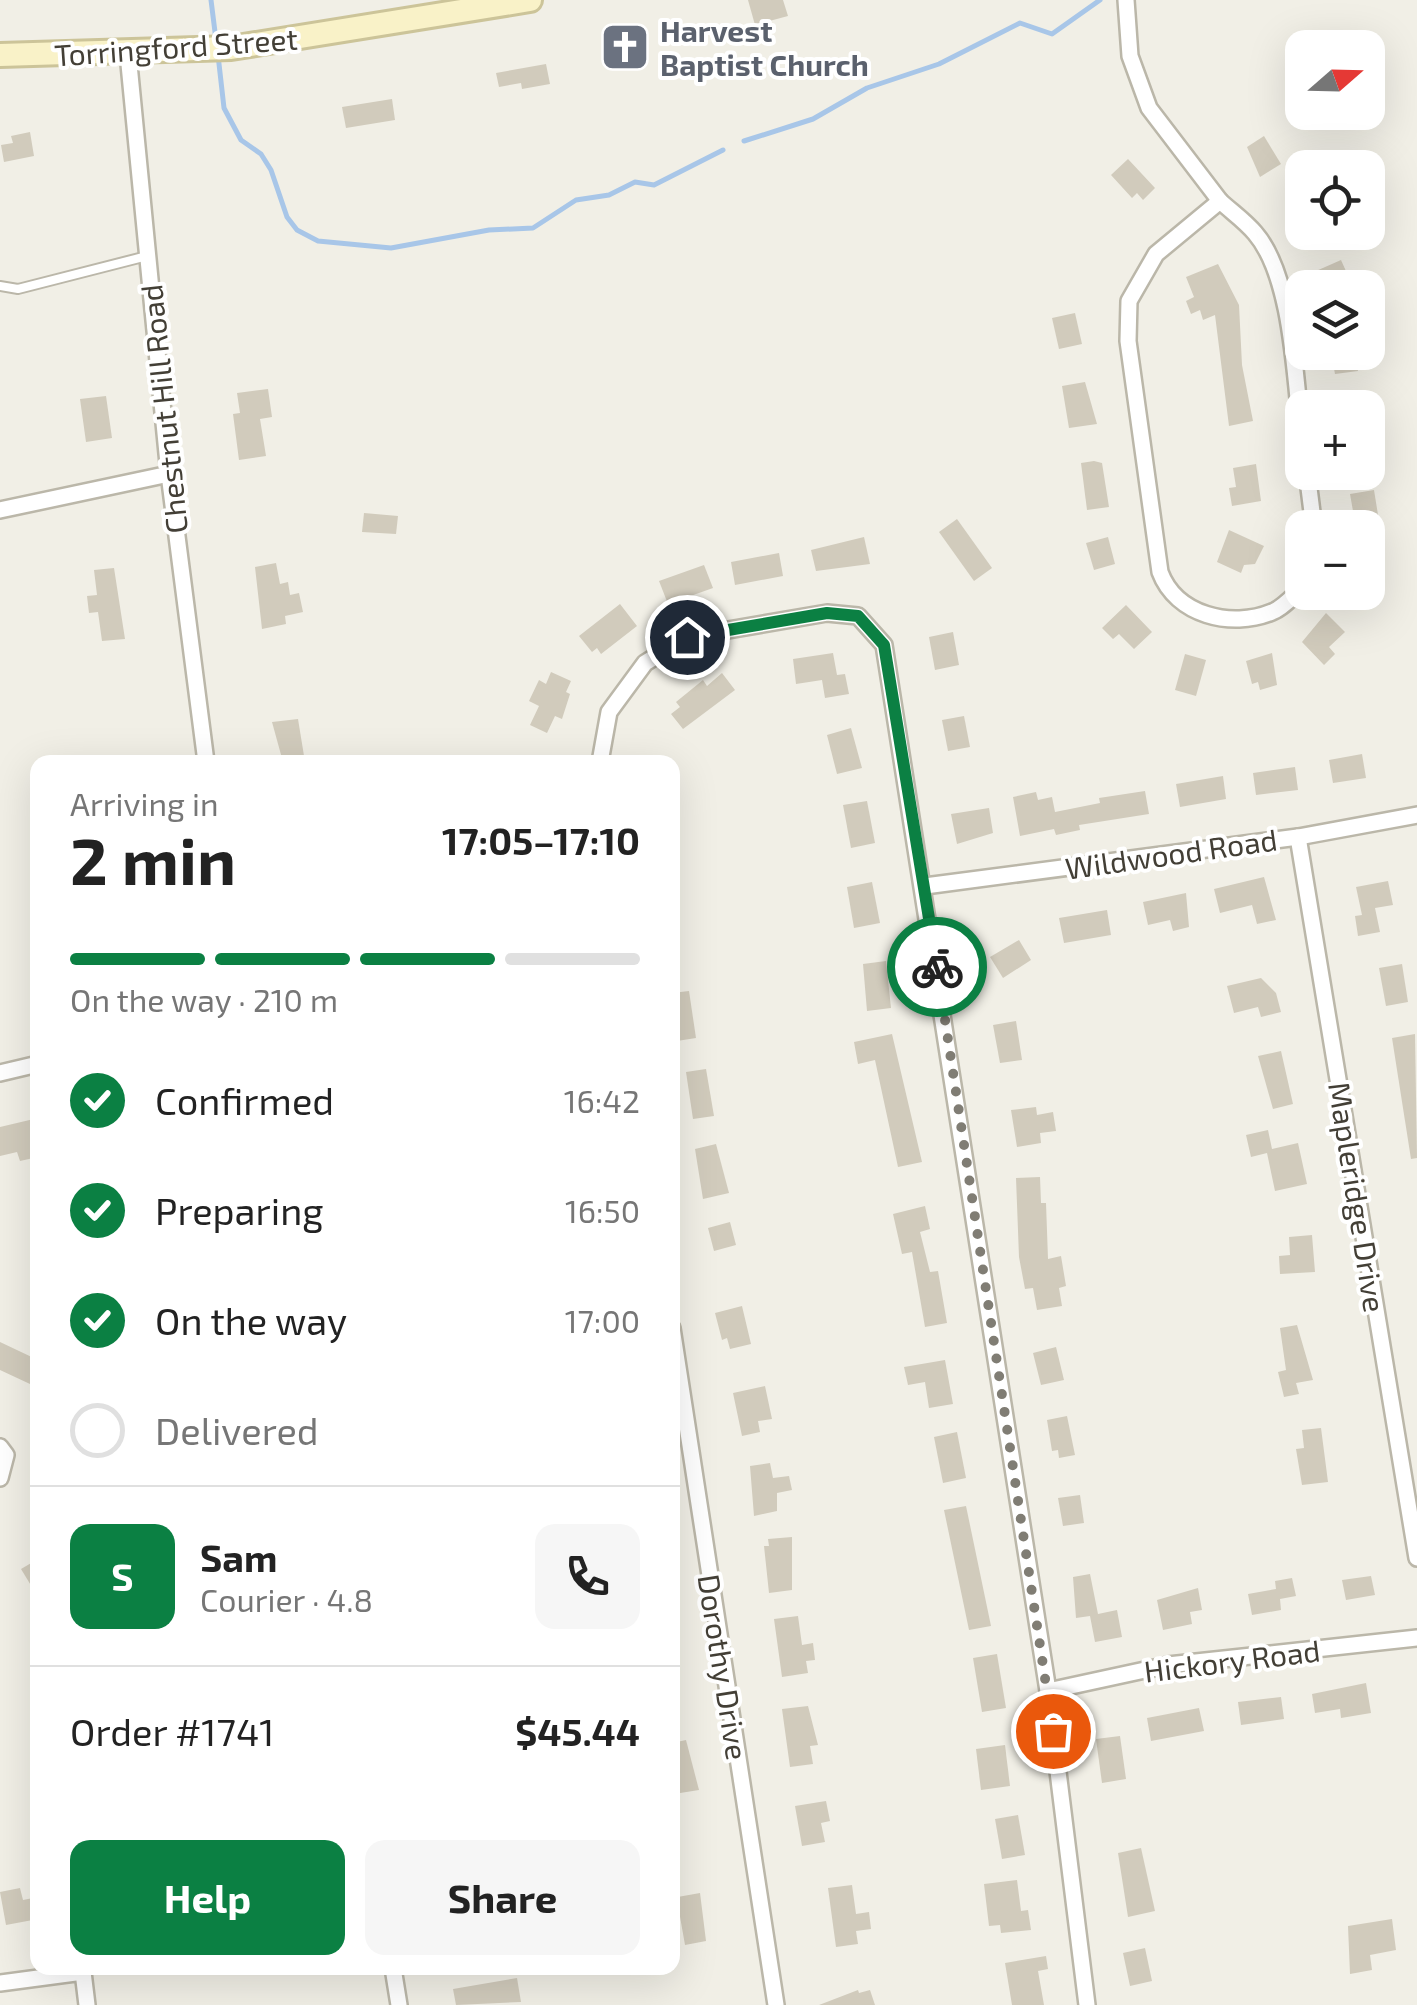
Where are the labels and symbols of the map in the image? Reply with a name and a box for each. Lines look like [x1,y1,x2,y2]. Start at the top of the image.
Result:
place label: Harvest Baptist Church [660,12,869,82]
street label: Torringford Street [53,20,299,72]
church icon: Harvest Baptist Church [599,21,651,73]
north arrow [1285,30,1385,130]
street label: Chestnut Hill Road [132,283,194,535]
pin [645,595,730,680]
street label: Wildwood Road [1063,820,1279,886]
courier [887,917,987,1017]
street label: Mapleridge Drive [1322,1079,1394,1315]
street label: Dorothy Drive [692,1572,756,1762]
street label: Hickory Road [1142,1631,1322,1689]
pin [1011,1689,1096,1774]

